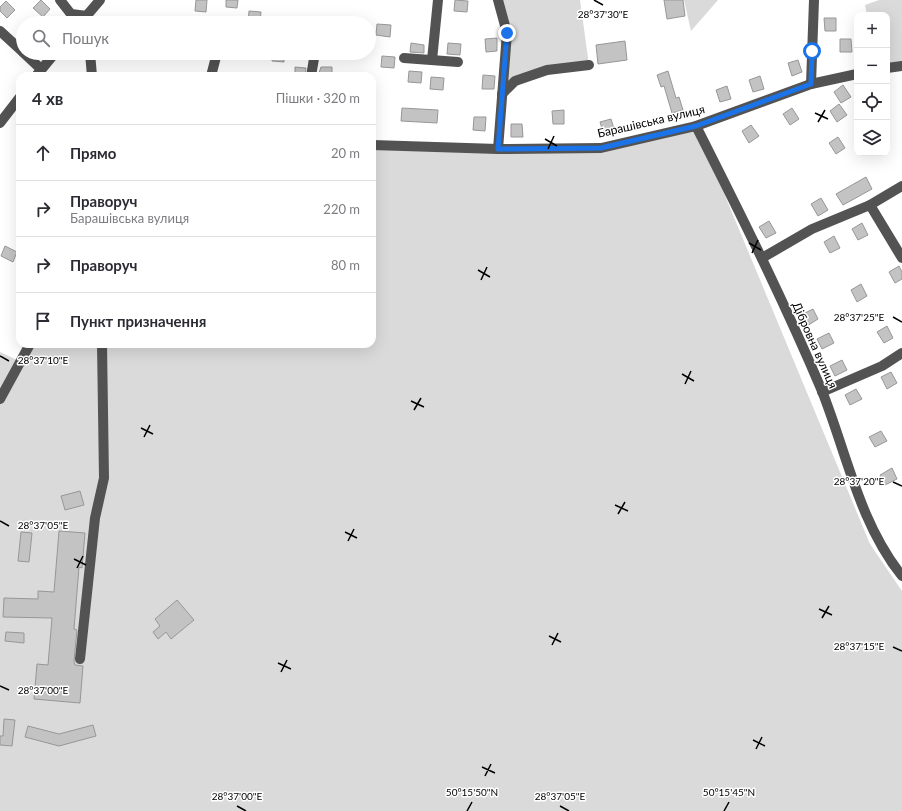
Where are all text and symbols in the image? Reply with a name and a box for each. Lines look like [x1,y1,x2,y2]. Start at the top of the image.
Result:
text: 28°37'30"E [578,8,628,20]
map controls [854,12,890,156]
button: + [854,12,890,48]
search box [16,16,376,60]
route end [498,24,516,42]
icon: search [30,27,52,49]
text: Пошук [62,29,109,47]
route start [803,42,821,60]
button: − [854,48,890,84]
button: locate [854,84,890,120]
text: 4 хв [32,88,63,109]
text: Пішки · 320 m [276,90,360,106]
street label: Барашівська вулиця [596,101,706,141]
button: layers [854,120,890,156]
icon: ahead [32,142,54,164]
text: Прямо [70,144,116,162]
text: 20 m [331,145,360,161]
text: Праворуч [70,192,137,210]
icon: right [32,198,54,220]
text: 220 m [323,201,360,217]
text: Барашівська вулиця [70,210,189,226]
icon: right [32,254,54,276]
text: Праворуч [70,256,137,274]
text: 80 m [331,257,360,273]
street label: Дібровна вулиця [789,299,841,391]
icon: arrive [32,310,54,332]
text: 28°37'25"E [834,311,884,323]
text: Пункт призначення [70,312,206,330]
text: 28°37'10"E [18,354,68,366]
text: 28°37'20"E [834,475,884,487]
text: 28°37'05"E [18,519,68,531]
text: 28°37'15"E [834,640,884,652]
text: 28°37'00"E [18,684,68,696]
text: 50°15'50"N [446,786,498,798]
text: 50°15'45"N [703,786,755,798]
text: 28°37'00"E [212,790,262,802]
text: 28°37'05"E [535,790,585,802]

